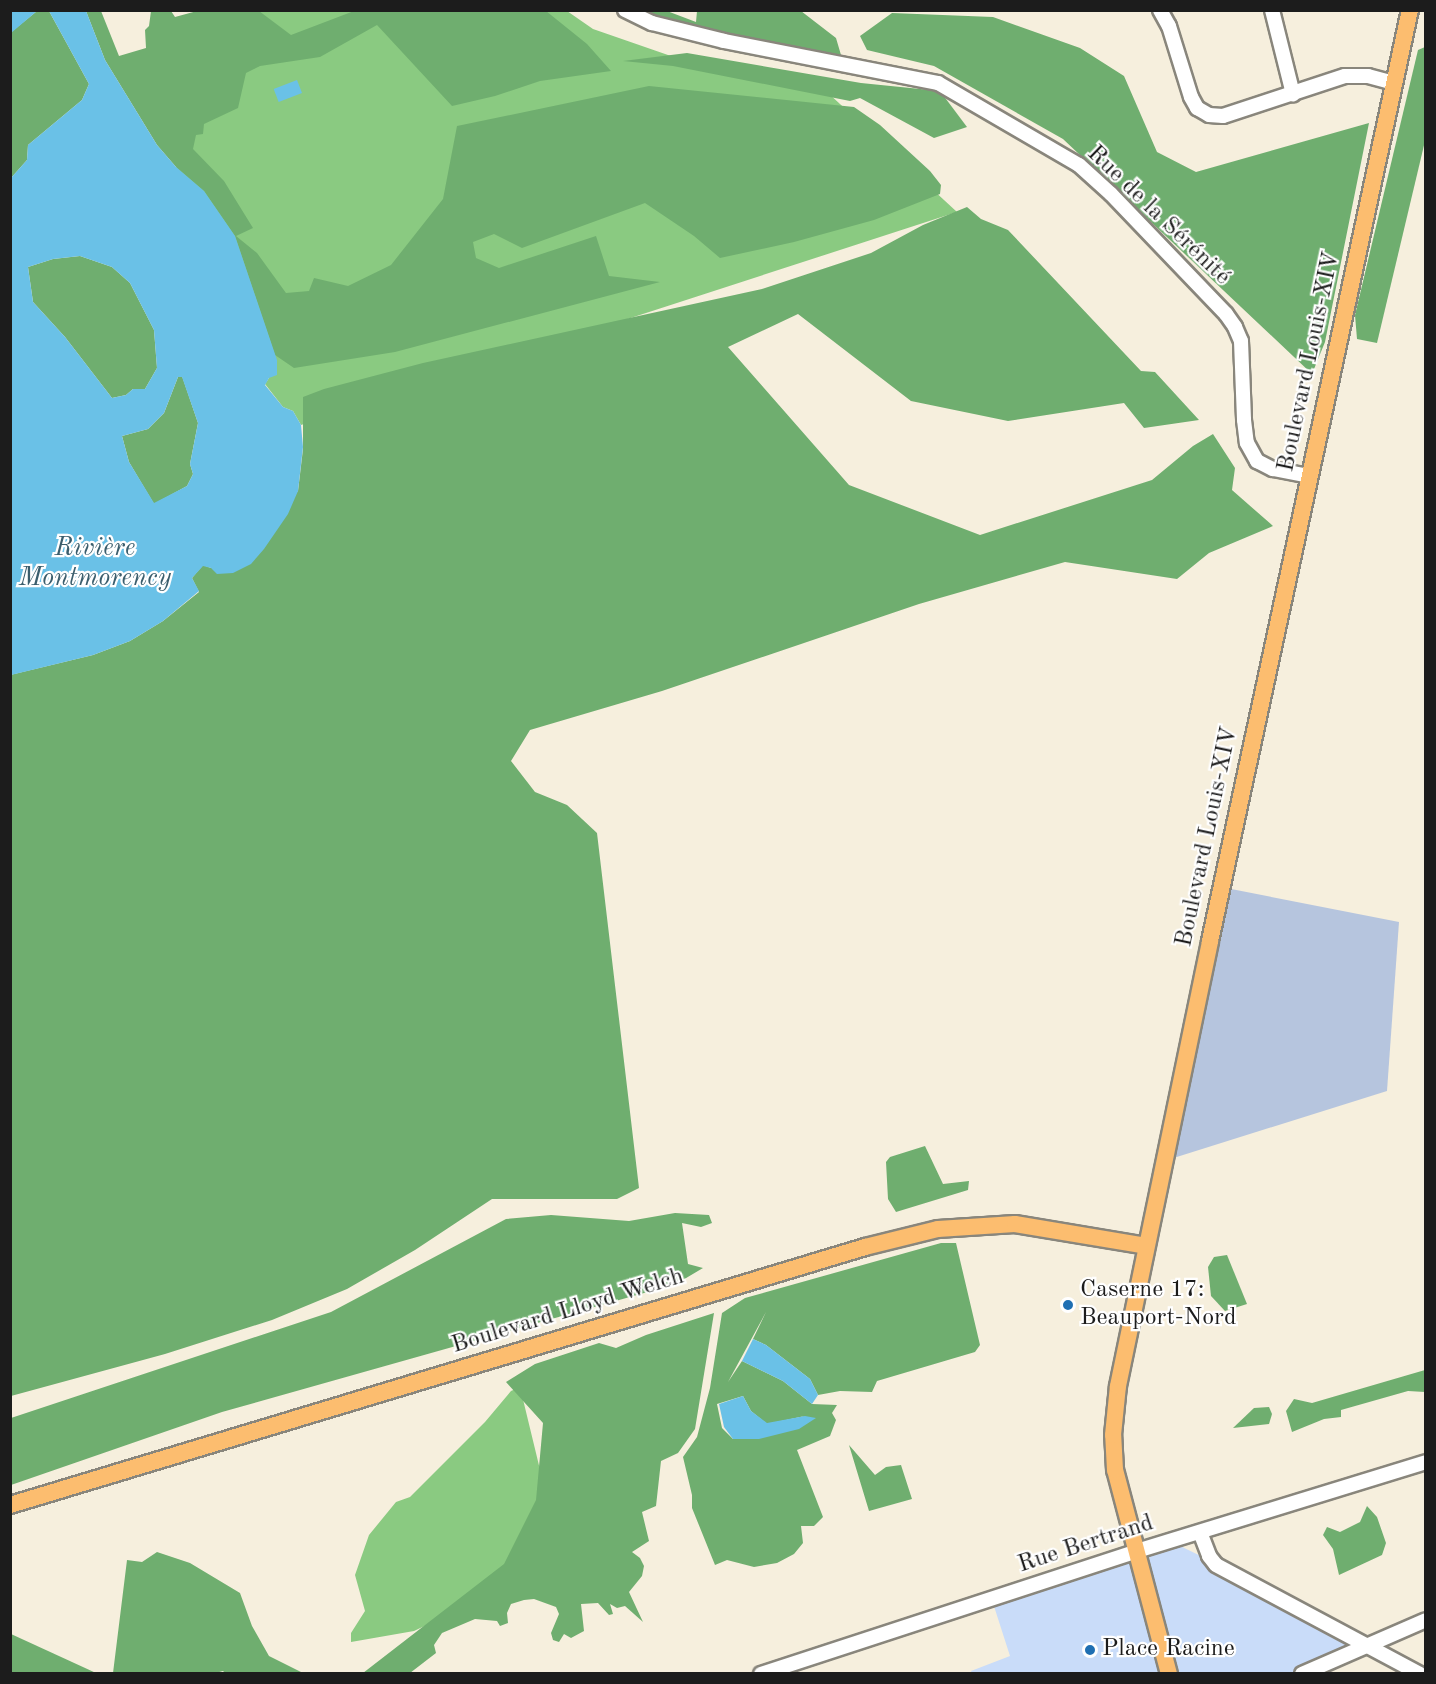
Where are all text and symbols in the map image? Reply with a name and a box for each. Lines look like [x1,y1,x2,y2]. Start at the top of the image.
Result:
street label: Rue de la Sérénité [1080,140,1236,292]
street label: Boulevard Louis-XIV [1273,249,1347,475]
water label: Rivière Montmorency [19,533,171,594]
street label: Boulevard Louis-XIV [1171,724,1245,950]
street label: Boulevard Lloyd Welch [448,1263,688,1361]
place label: Caserne 17: Beauport-Nord [1080,1277,1236,1333]
marker: Caserne 17: Beauport-Nord [1061,1298,1075,1312]
street label: Rue Bertrand [1015,1510,1157,1580]
place label: Place Racine [1102,1636,1235,1664]
marker: Place Racine [1083,1643,1097,1657]

